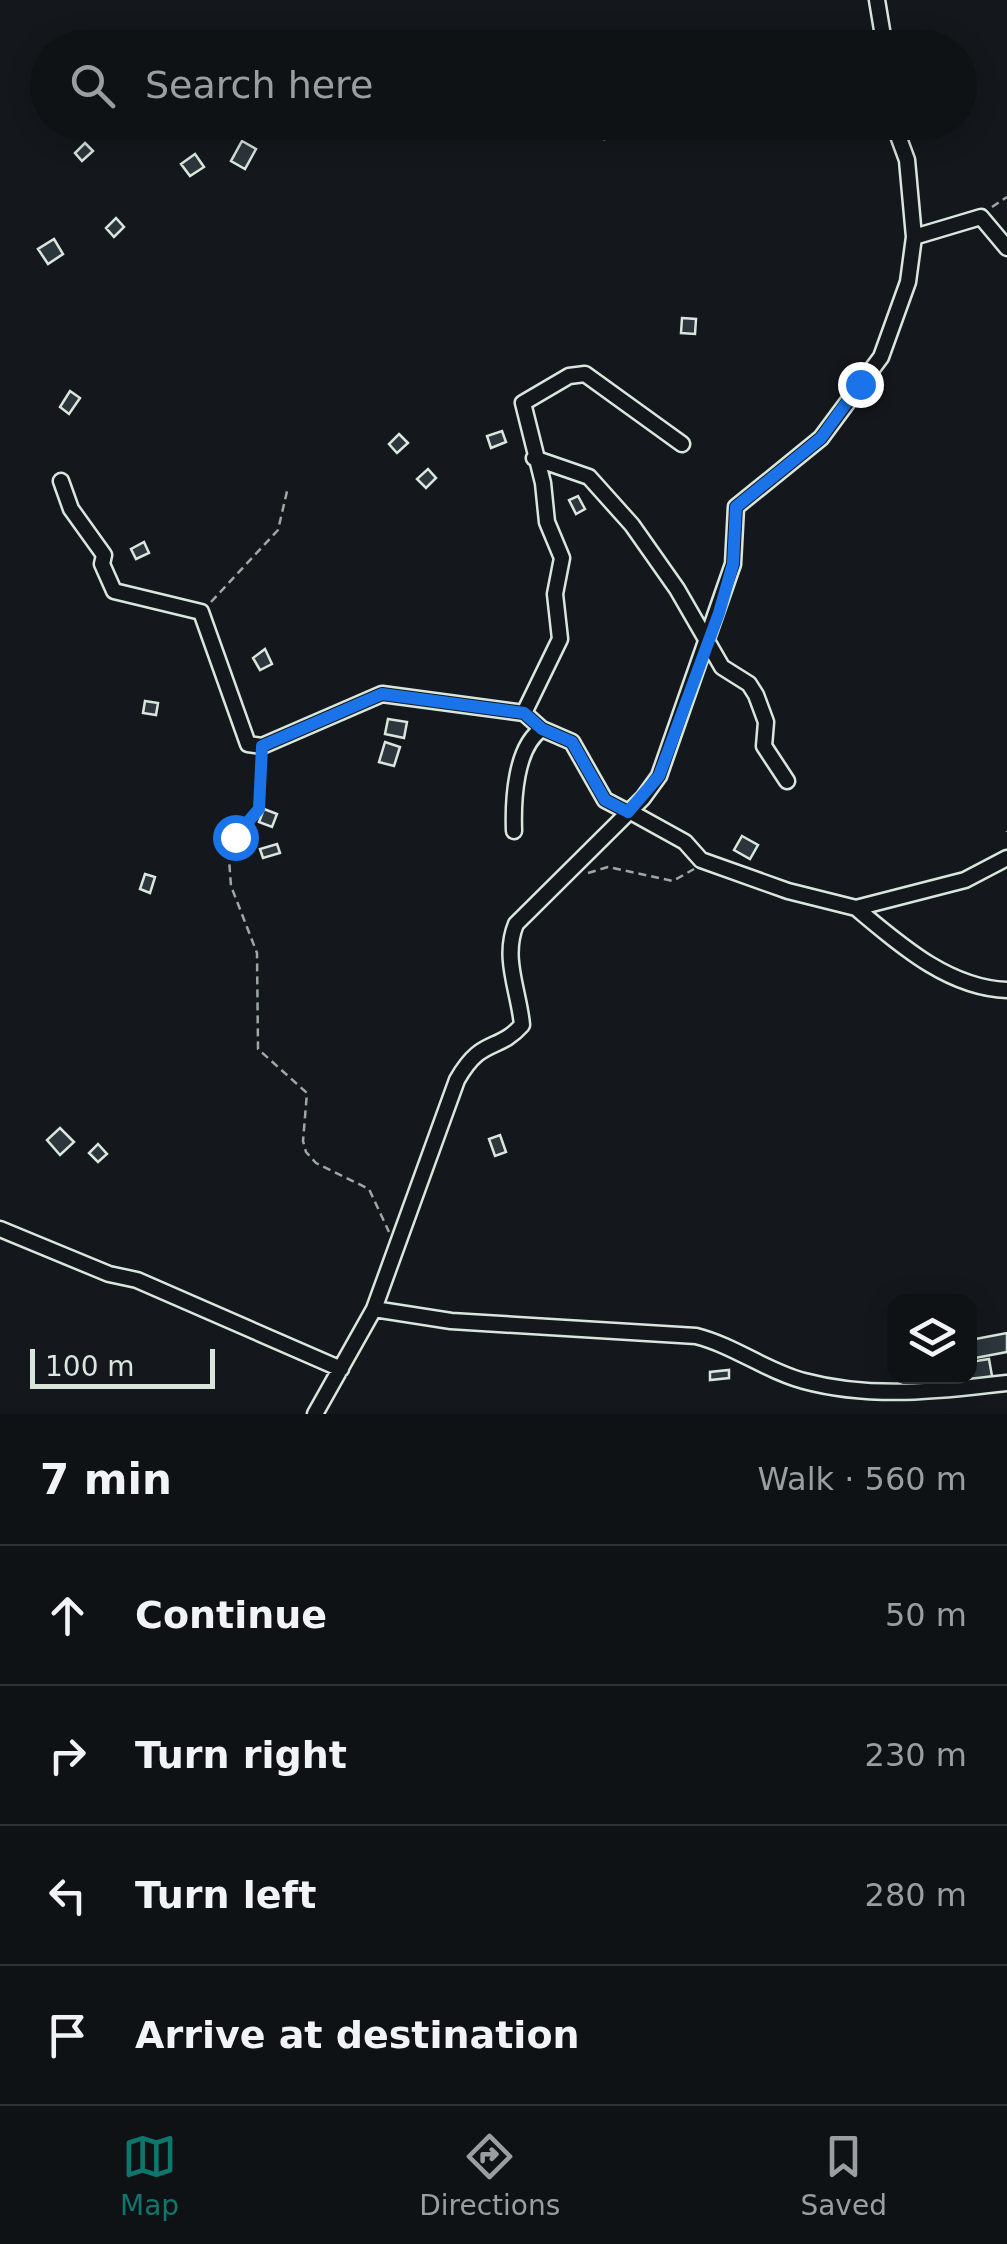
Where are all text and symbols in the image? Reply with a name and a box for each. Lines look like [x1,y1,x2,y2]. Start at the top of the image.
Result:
search box [30,30,977,140]
icon: search [65,58,120,113]
text: Search here [145,63,373,107]
route end [838,362,884,408]
route start [213,815,259,861]
map controls [887,1294,977,1384]
button: layers [887,1294,977,1384]
scale bar [30,1344,215,1388]
text: 100 m [45,1350,135,1383]
text: 7 min [40,1455,172,1504]
text: Walk · 560 m [757,1460,967,1498]
icon: ahead [40,1588,95,1643]
text: Continue [135,1593,327,1637]
text: 50 m [885,1596,967,1634]
icon: right [40,1728,95,1783]
text: Turn right [135,1733,347,1777]
text: 230 m [865,1736,967,1774]
icon: left [40,1868,95,1923]
text: Turn left [135,1873,316,1917]
text: 280 m [865,1876,967,1914]
icon: arrive [40,2008,95,2063]
text: Arrive at destination [135,2013,580,2057]
tab: Map [120,2129,179,2222]
tab: Directions [419,2129,560,2222]
tab: Saved [800,2129,887,2222]

